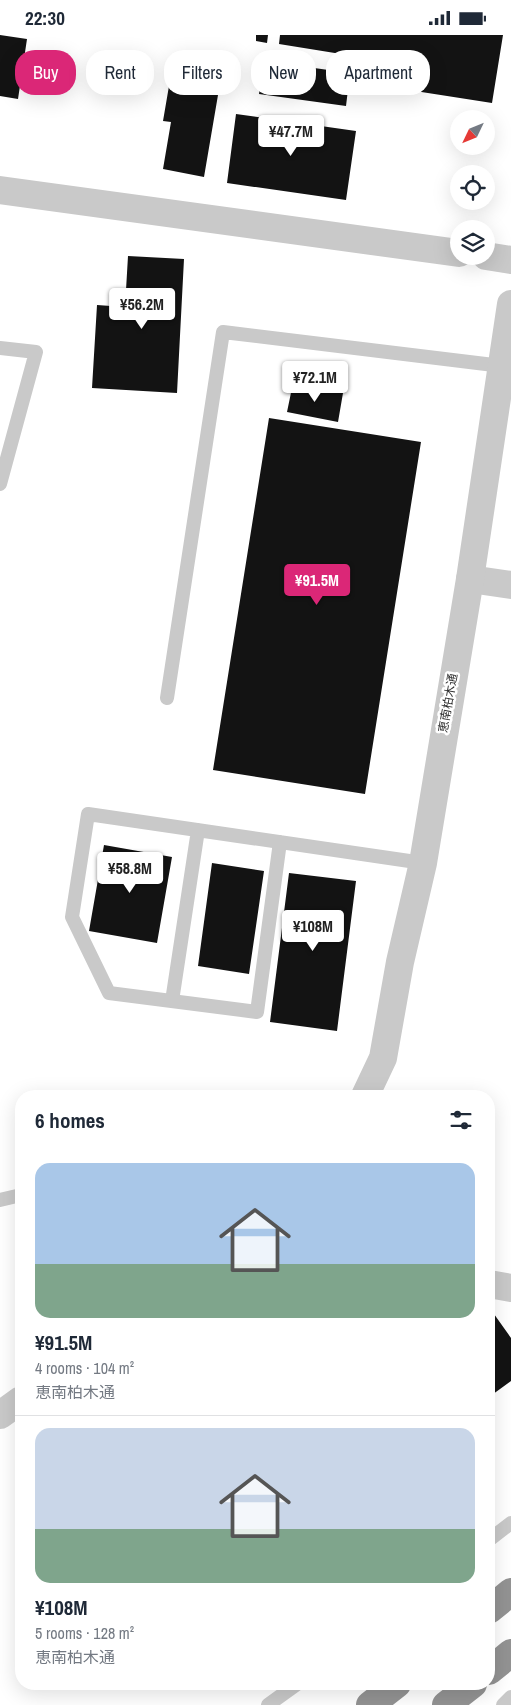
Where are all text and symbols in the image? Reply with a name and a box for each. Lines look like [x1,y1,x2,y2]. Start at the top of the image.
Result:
text: 22:30 [25,5,65,31]
chip: Buy [15,50,76,95]
chip: Rent [86,50,154,95]
chip: Filters [164,50,241,95]
chip: New [251,50,316,95]
chip: Apartment [326,50,430,95]
north arrow [450,110,495,155]
map controls [450,110,495,265]
pin: ¥47.7M [250,115,332,157]
text: ¥47.7M [269,120,313,142]
button: locate [450,165,495,210]
button: layers [450,220,495,265]
pin: ¥56.2M [101,287,183,330]
text: ¥56.2M [120,293,164,315]
pin: ¥72.1M [274,361,356,403]
text: ¥72.1M [293,366,337,388]
pin: ¥91.5M [276,563,358,606]
text: ¥91.5M [295,569,339,591]
street label: 恵南柏木通 [435,672,461,734]
pin: ¥58.8M [89,851,171,894]
text: ¥58.8M [108,857,152,879]
pin: ¥108M [278,909,348,952]
text: ¥108M [293,915,333,937]
text: 6 homes [35,1106,105,1135]
icon: filters [447,1106,475,1134]
icon: home [210,1195,300,1285]
text: ¥91.5M [35,1328,92,1357]
text: 4 rooms · 104 m² [35,1357,134,1379]
text: 恵南柏木通 [35,1381,115,1403]
icon: home [210,1461,300,1551]
text: ¥108M [35,1593,88,1622]
text: 5 rooms · 128 m² [35,1622,134,1644]
text: 恵南柏木通 [35,1646,115,1668]

